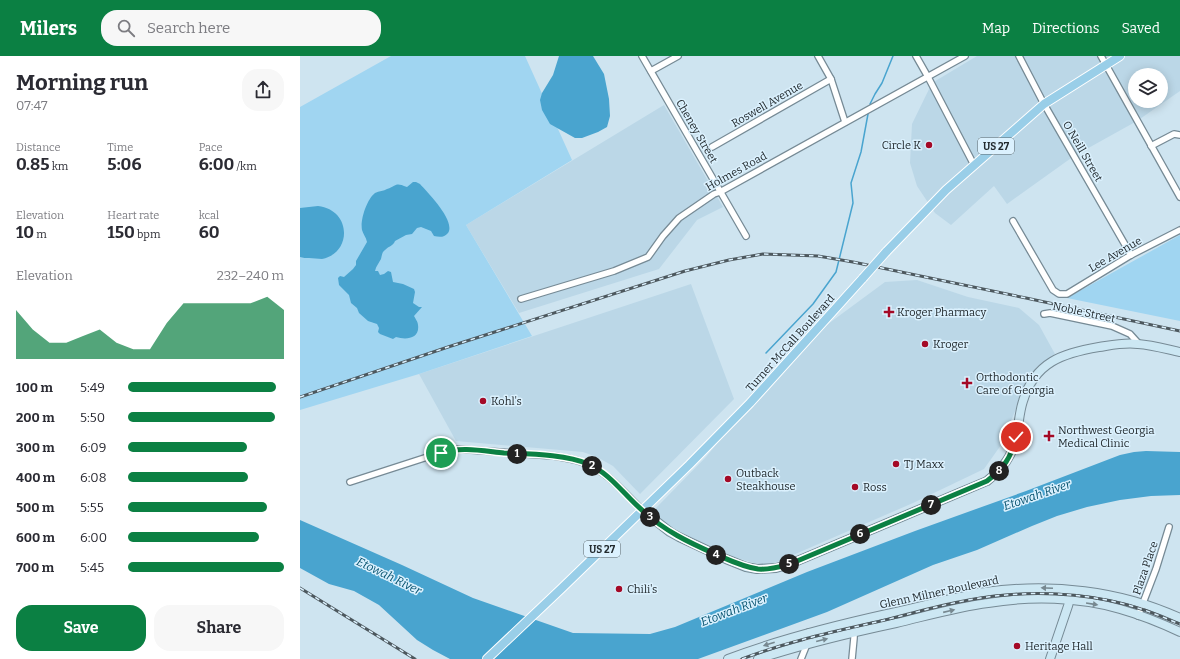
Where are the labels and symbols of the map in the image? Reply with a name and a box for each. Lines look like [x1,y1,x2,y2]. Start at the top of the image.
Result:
street label: Roswell Avenue [729,79,805,130]
street label: Cheney Street [673,97,720,165]
street label: O Neill Street [1060,119,1105,184]
road number: US 27 [978,138,1014,154]
place label: Circle K [882,139,921,152]
marker: Circle K [924,140,934,150]
street label: Holmes Road [703,149,770,194]
street label: Lee Avenue [1087,234,1144,275]
street label: Turner McCall Boulevard [743,292,838,395]
street label: Noble Street [1051,300,1116,325]
place label: Kroger Pharmacy [897,306,987,319]
marker: Kroger Pharmacy [884,307,894,317]
place label: Kroger [933,338,969,351]
marker: Kroger [920,339,930,349]
place label: Orthodontic Care of Georgia [976,371,1054,397]
marker: Orthodontic Care of Georgia [961,377,973,389]
place label: Kohl's [491,395,522,408]
marker: Kohl's [478,396,488,406]
pin [999,420,1033,454]
place label: Northwest Georgia Medical Clinic [1058,424,1154,450]
marker: Northwest Georgia Medical Clinic [1043,430,1055,442]
pin [424,436,458,470]
pin: 1 [507,444,527,464]
pin: 2 [582,456,602,476]
place label: TJ Maxx [904,458,944,471]
marker: TJ Maxx [891,459,901,469]
pin: 8 [989,461,1009,481]
place label: Outback Steakhouse [736,467,796,493]
marker: Outback Steakhouse [723,474,733,484]
water label: Etowah River [1001,477,1074,513]
place label: Ross [863,481,887,494]
marker: Ross [850,482,860,492]
pin: 7 [921,495,941,515]
pin: 3 [640,507,660,527]
pin: 6 [850,524,870,544]
street label: Plaza Place [1130,540,1161,597]
road number: US 27 [584,541,620,557]
pin: 4 [706,545,726,565]
water label: Etowah River [354,554,425,598]
pin: 5 [779,554,799,574]
street label: Glenn Milner Boulevard [878,573,1000,611]
place label: Chili's [627,583,657,596]
marker: Chili's [614,584,624,594]
one-way arrow [1041,585,1053,592]
water label: Etowah River [699,590,770,629]
one-way arrow [1085,601,1098,607]
one-way arrow [943,607,955,613]
one-way arrow [816,637,828,643]
place label: Heritage Hall [1025,640,1093,653]
one-way arrow [763,641,775,647]
marker: Heritage Hall [1012,641,1022,651]

